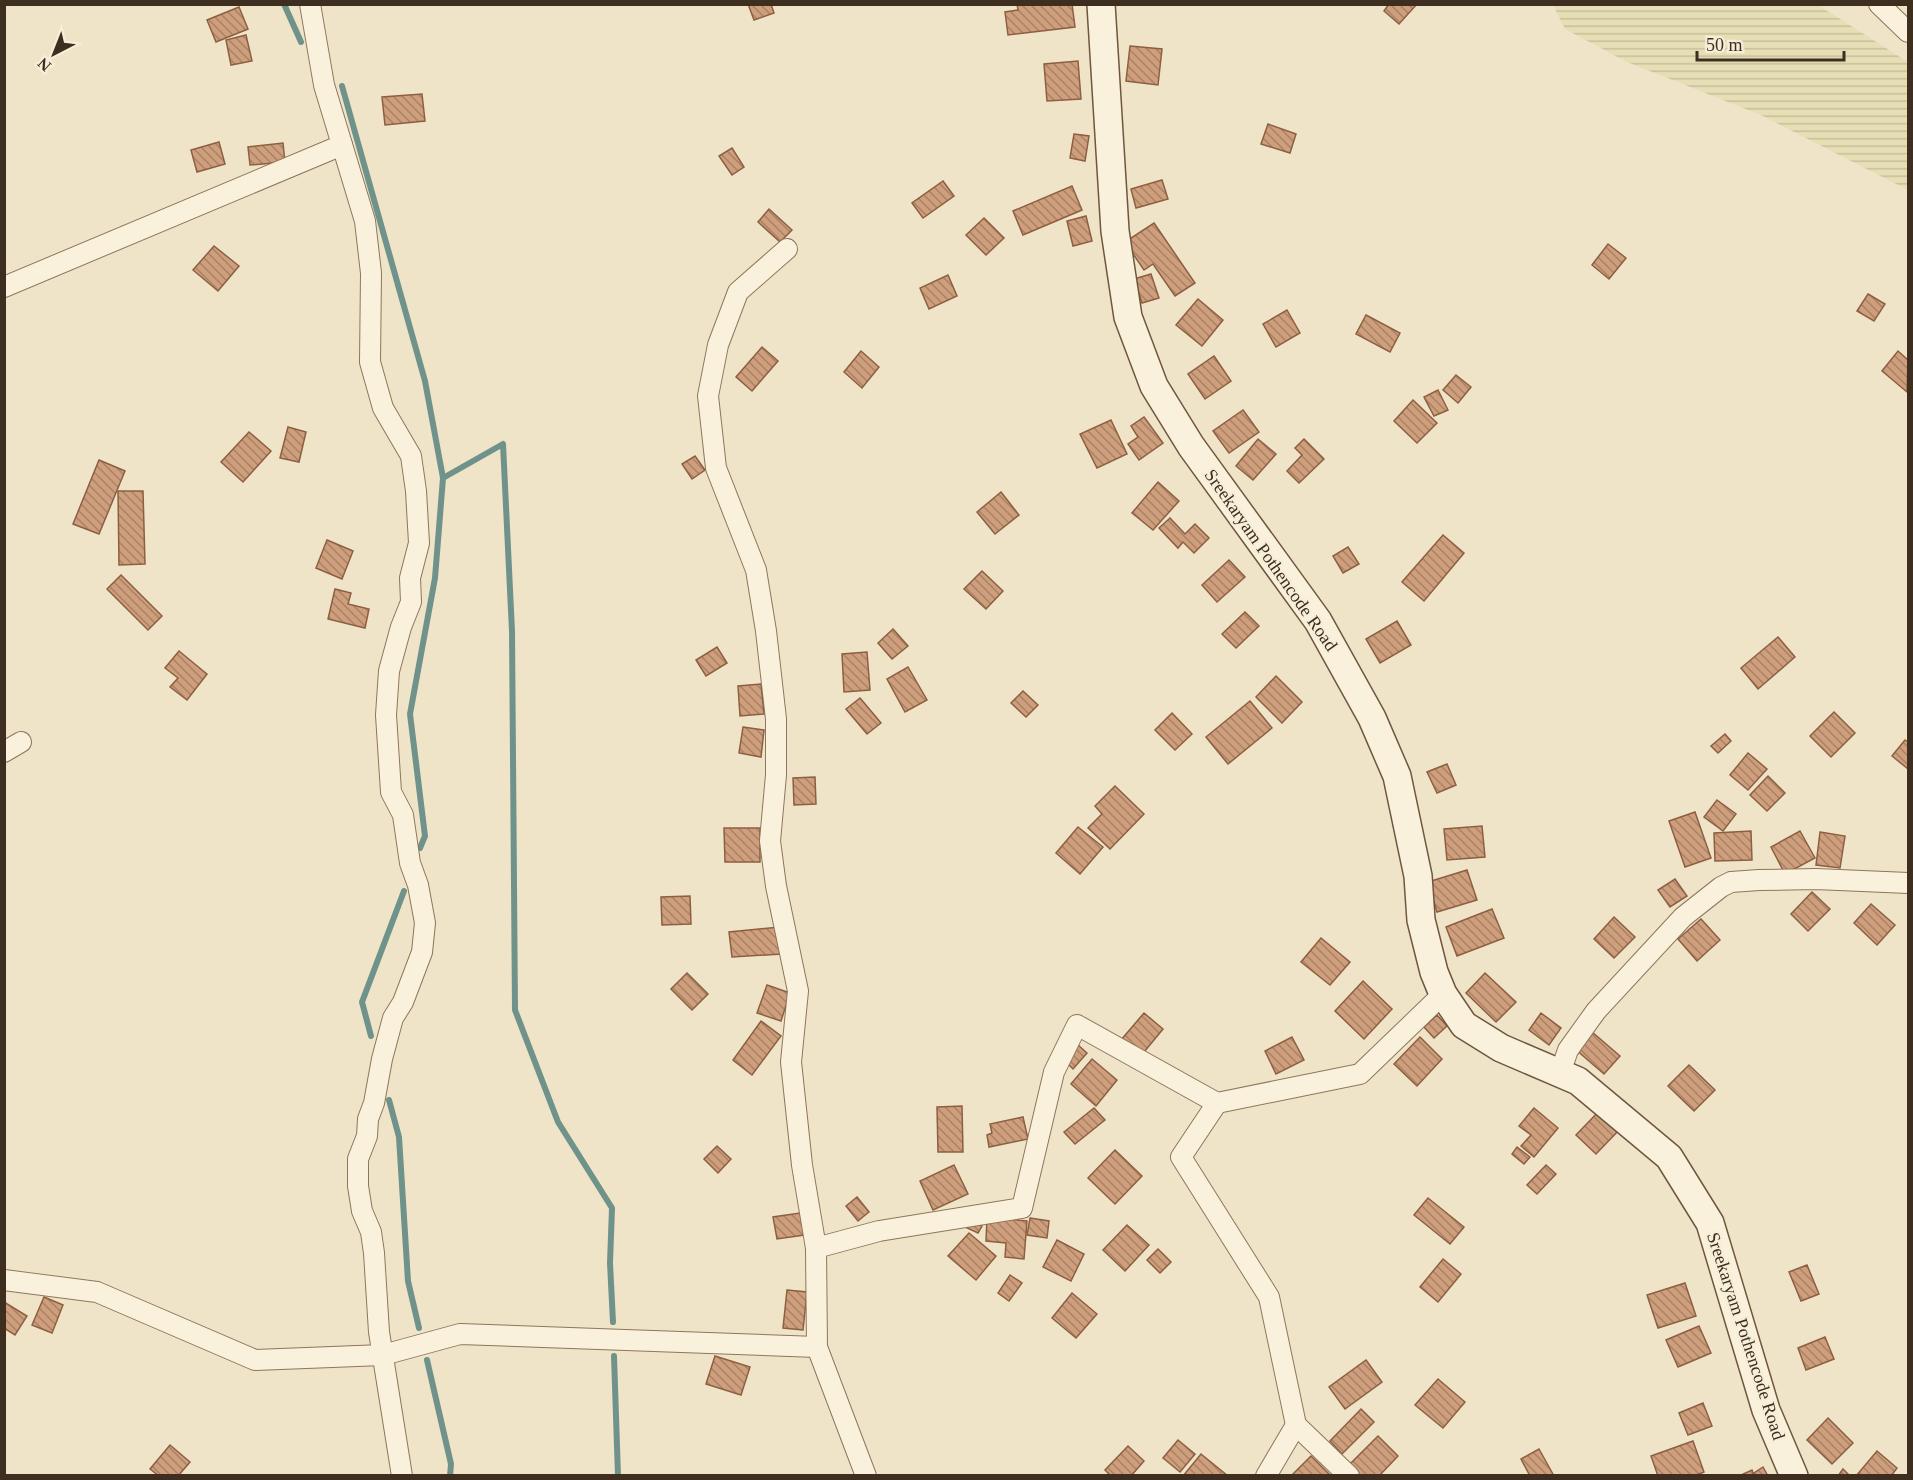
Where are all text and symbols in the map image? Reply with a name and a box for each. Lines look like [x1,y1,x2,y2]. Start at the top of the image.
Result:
north arrow [24,24,84,84]
scale bar [1697,24,1844,62]
text: 50 m [1706,35,1743,55]
text: N [34,54,54,75]
street label: Sreekaryam Pothencode Road [1201,465,1341,655]
street label: Sreekaryam Pothencode Road [1703,1230,1789,1442]

